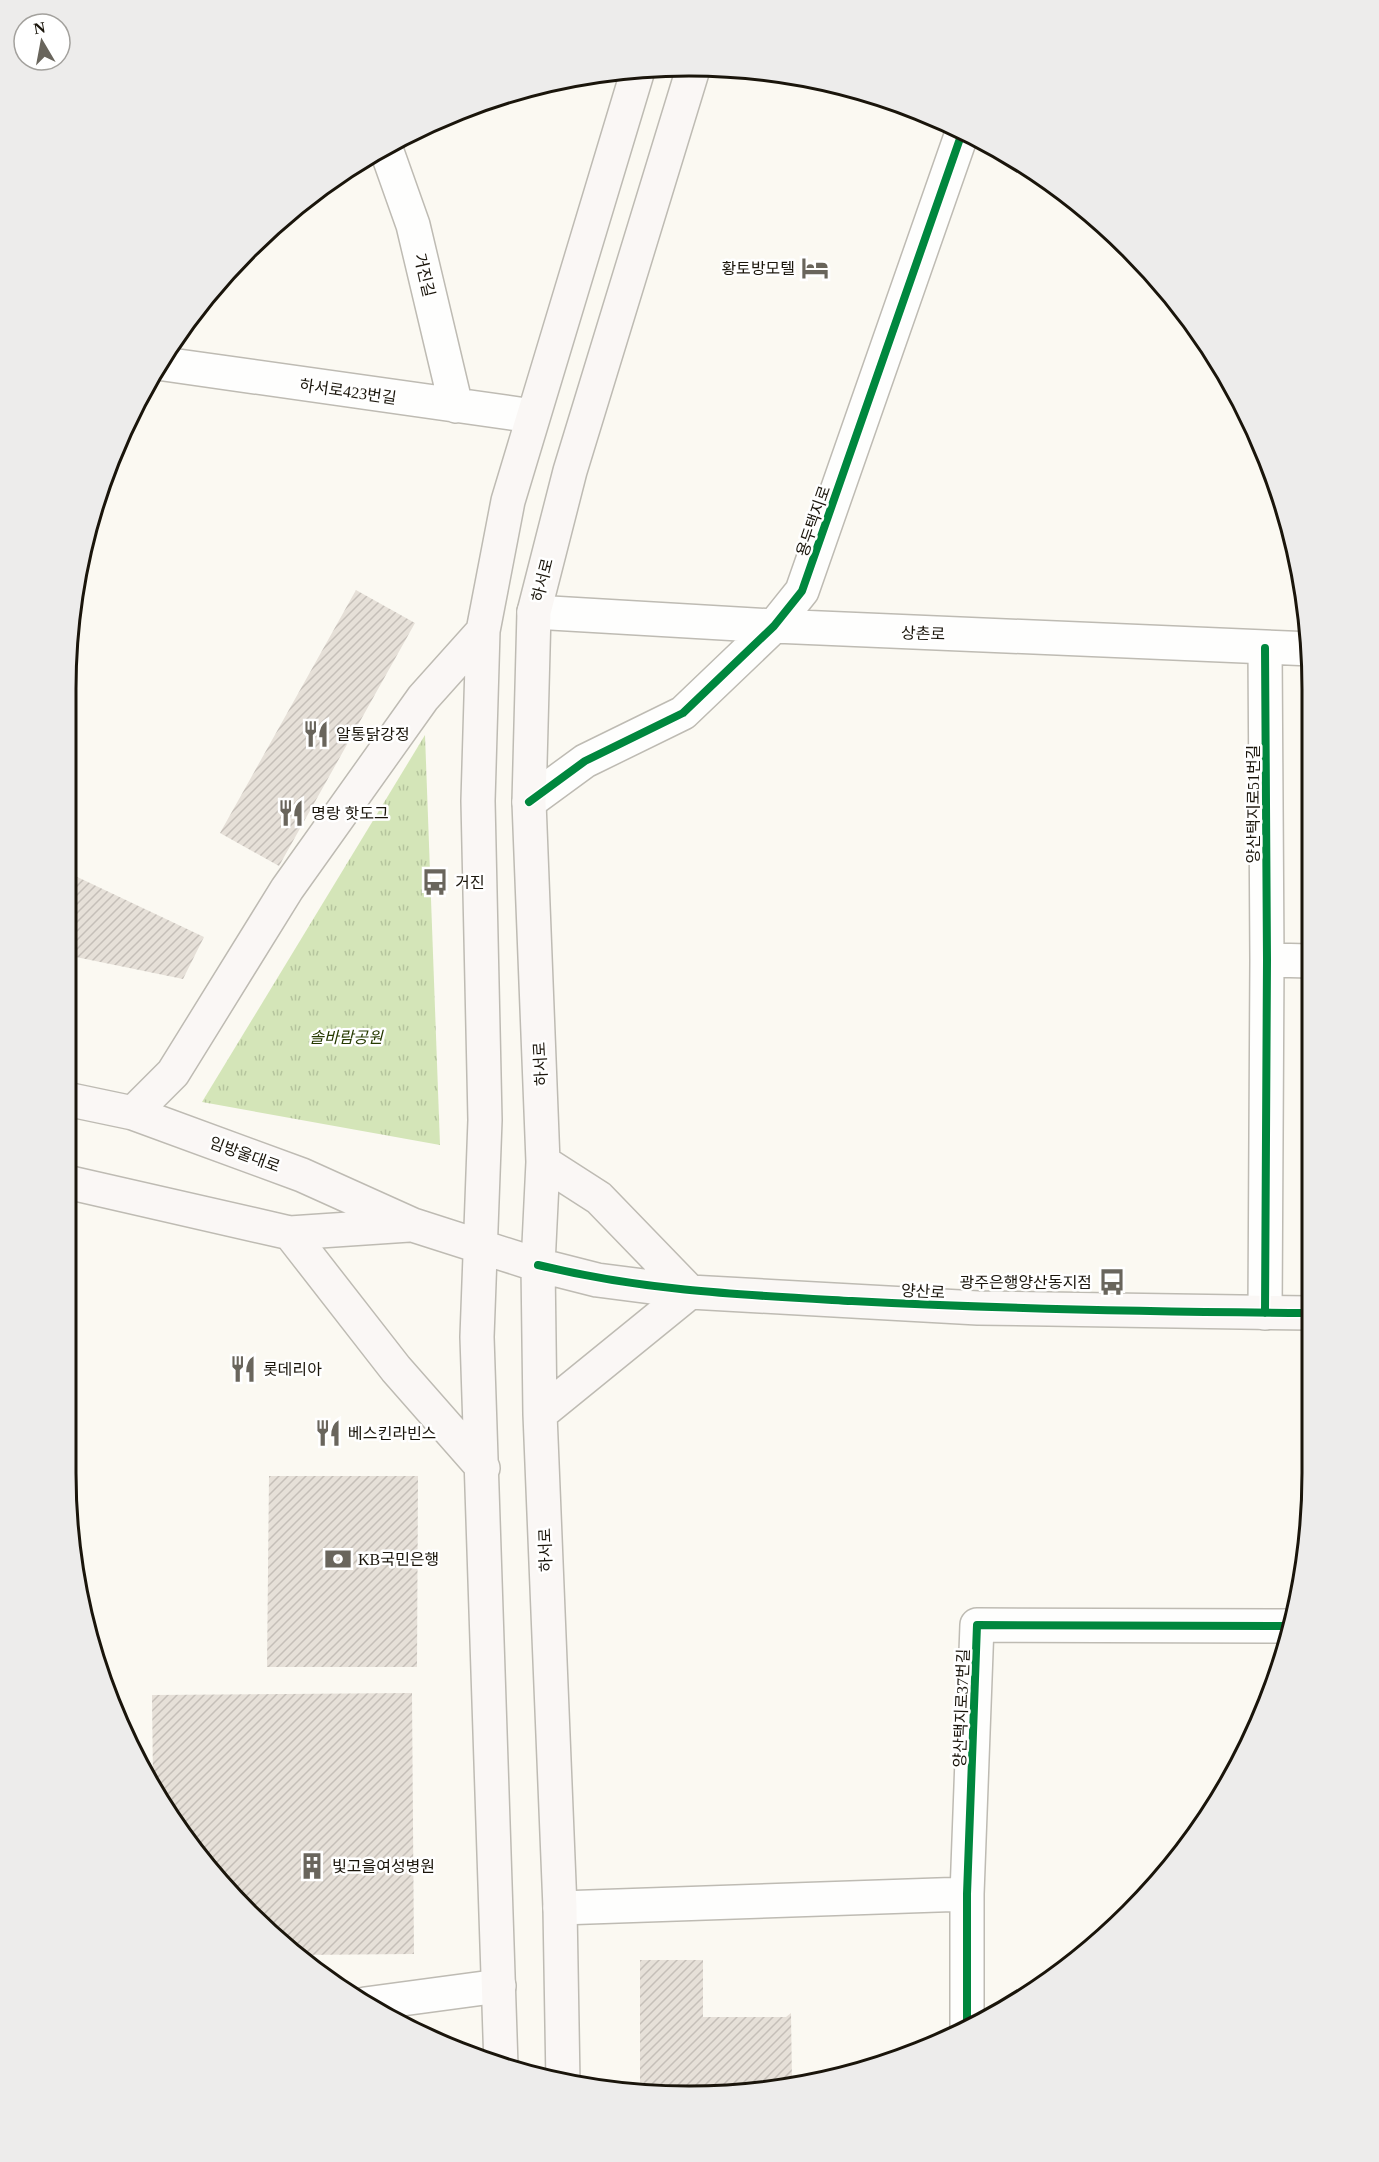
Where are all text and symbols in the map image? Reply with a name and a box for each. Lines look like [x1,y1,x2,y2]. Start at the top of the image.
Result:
north arrow [12,12,72,72]
text: N [32,18,47,37]
street label: 거진길 [411,252,438,299]
hotel icon: 황토방모텔 [800,253,830,283]
place label: 황토방모텔 [721,260,795,277]
street label: 하서로423번길 [298,376,397,407]
street label: 용두택지로 [793,483,834,559]
street label: 하서로 [529,556,556,604]
street label: 상촌로 [901,624,946,643]
restaurant icon: 알통닭강정 [301,719,331,749]
place label: 알통닭강정 [336,726,410,743]
street label: 양산택지로51번길 [1245,744,1262,864]
restaurant icon: 명랑 핫도그 [276,798,306,828]
place label: 명랑 핫도그 [311,805,389,822]
bus stop icon: 거진 [420,867,450,897]
place label: 거진 [455,874,484,891]
park label: 솔바람공원 [309,1029,384,1046]
street label: 하서로 [531,1041,550,1086]
street label: 임방울대로 [207,1134,283,1175]
bus stop icon: 광주은행양산동지점 [1097,1267,1127,1297]
place label: 광주은행양산동지점 [960,1274,1092,1291]
street label: 양산로 [900,1282,946,1301]
restaurant icon: 롯데리아 [228,1354,258,1384]
place label: 롯데리아 [263,1361,322,1378]
restaurant icon: 베스킨라빈스 [313,1418,343,1448]
place label: 베스킨라빈스 [348,1425,436,1442]
street label: 하서로 [536,1527,555,1572]
bank icon: KB국민은행 [323,1544,353,1574]
place label: KB국민은행 [358,1551,439,1568]
street label: 양산택지로37번길 [951,1648,972,1768]
building icon: 빛고을여성병원 [297,1851,327,1881]
place label: 빛고을여성병원 [332,1858,435,1875]

